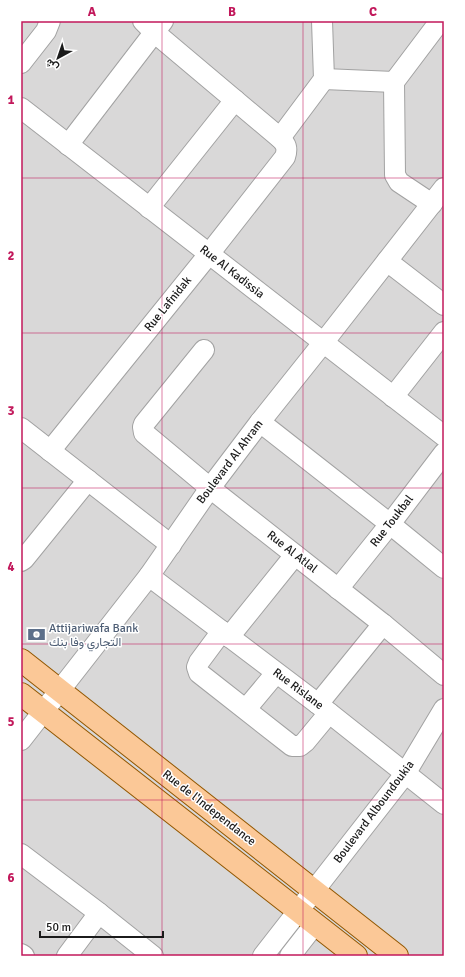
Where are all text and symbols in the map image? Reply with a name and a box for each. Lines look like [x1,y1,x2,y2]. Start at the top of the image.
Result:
text: A [88,4,97,20]
text: B [228,4,236,20]
text: C [369,4,377,20]
north arrow [38,38,78,78]
text: ش [43,56,61,75]
text: 1 [7,92,15,108]
street label: Rue Al Kadissia [197,242,267,302]
text: 2 [7,248,15,264]
street label: Rue Lafnidak [141,273,195,335]
text: 3 [7,403,15,419]
street label: Boulevard Al Ahram [193,417,267,507]
street label: Rue Toukbal [367,492,417,550]
street label: Rue Al Atlal [264,528,321,577]
text: 4 [7,559,15,575]
place label: Attijariwafa Bank التجاري وفا بنك [49,621,138,652]
bank icon: Attijariwafa Bank التجاري وفا بنك [26,625,46,645]
street label: Rue Rislane [270,665,326,713]
text: 5 [7,714,15,730]
street label: Boulevard Alboundoukia [330,758,418,866]
street label: Rue de l'Independance [159,767,259,849]
text: 6 [7,870,15,886]
scale bar [40,913,163,939]
text: 50 m [46,920,71,935]

